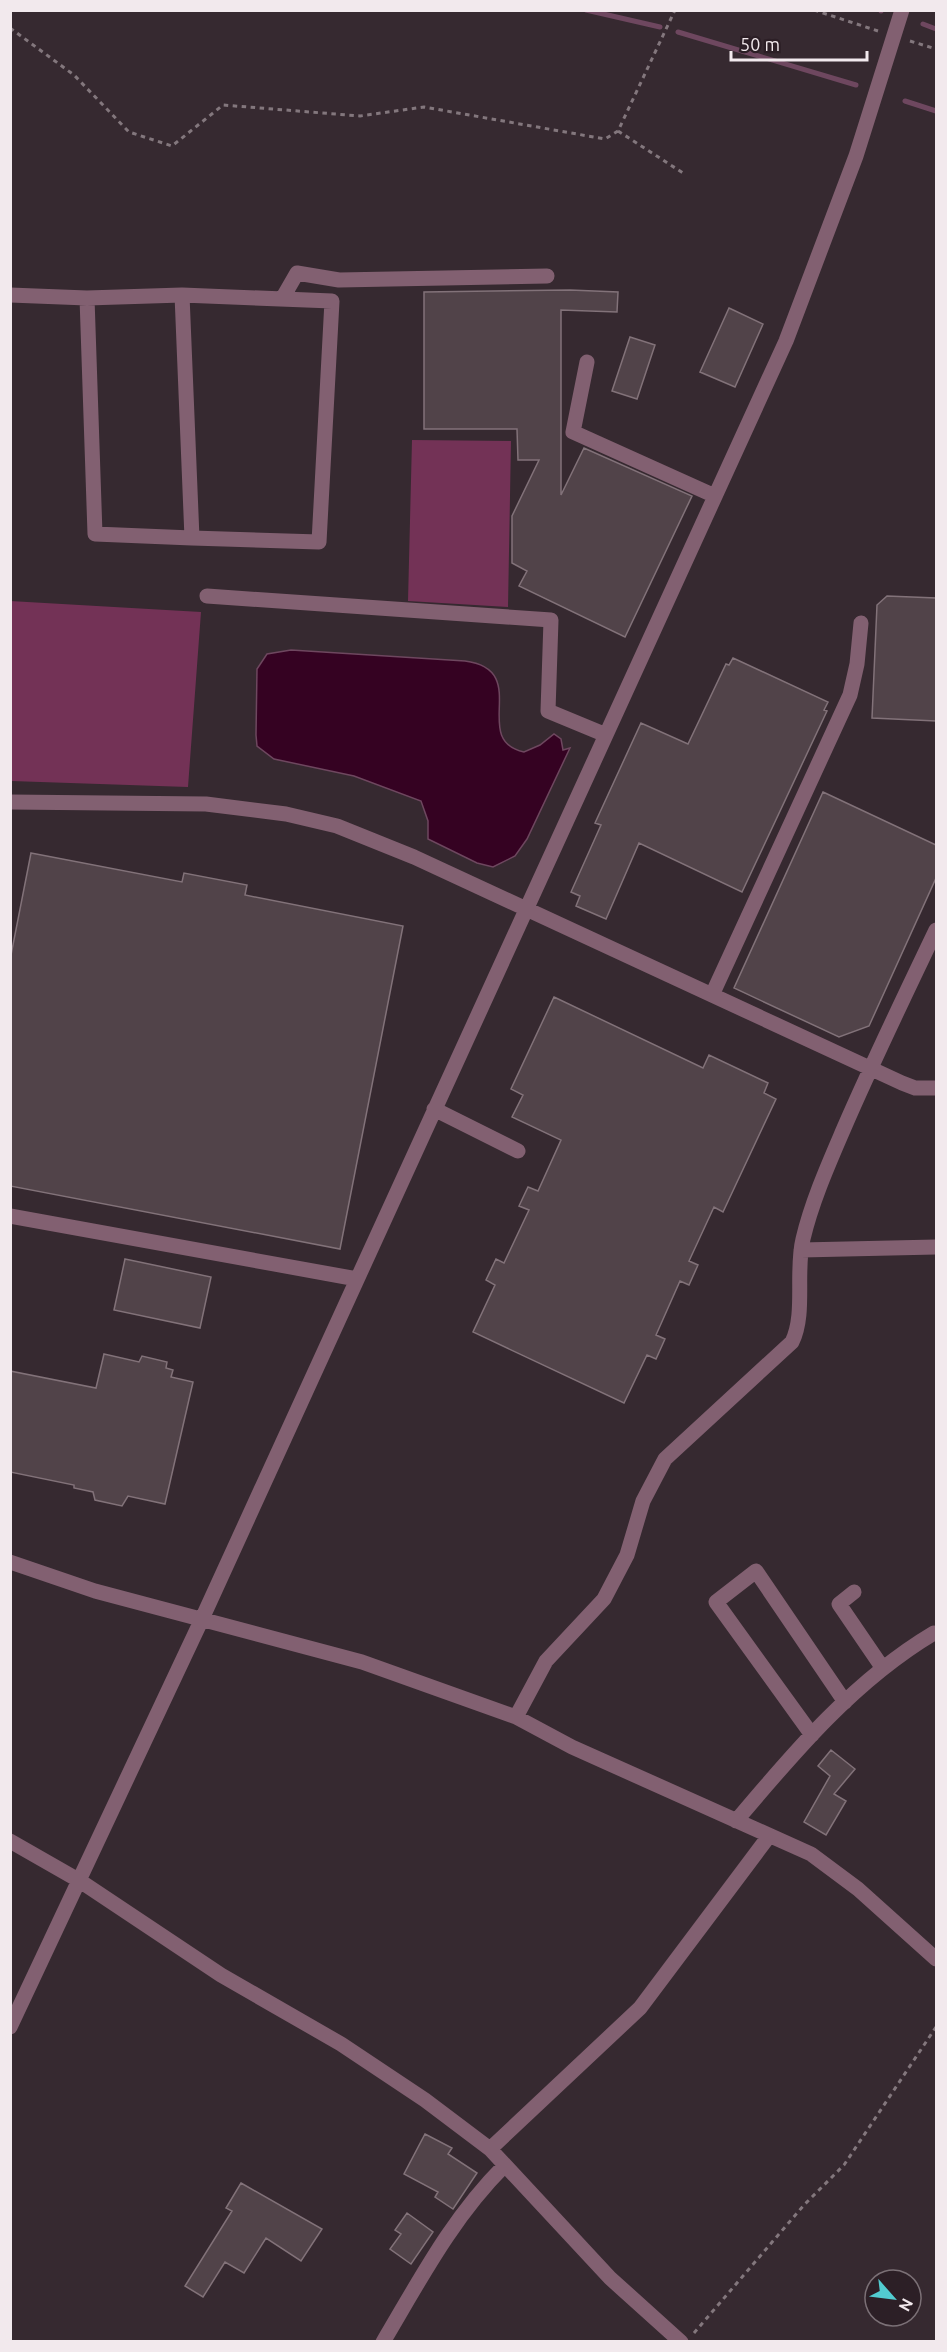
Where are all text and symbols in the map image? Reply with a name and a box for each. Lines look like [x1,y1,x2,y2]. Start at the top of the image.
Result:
scale bar [731,24,868,62]
text: 50 m [740,34,780,54]
north arrow [863,2268,923,2328]
text: N [895,2296,917,2315]

